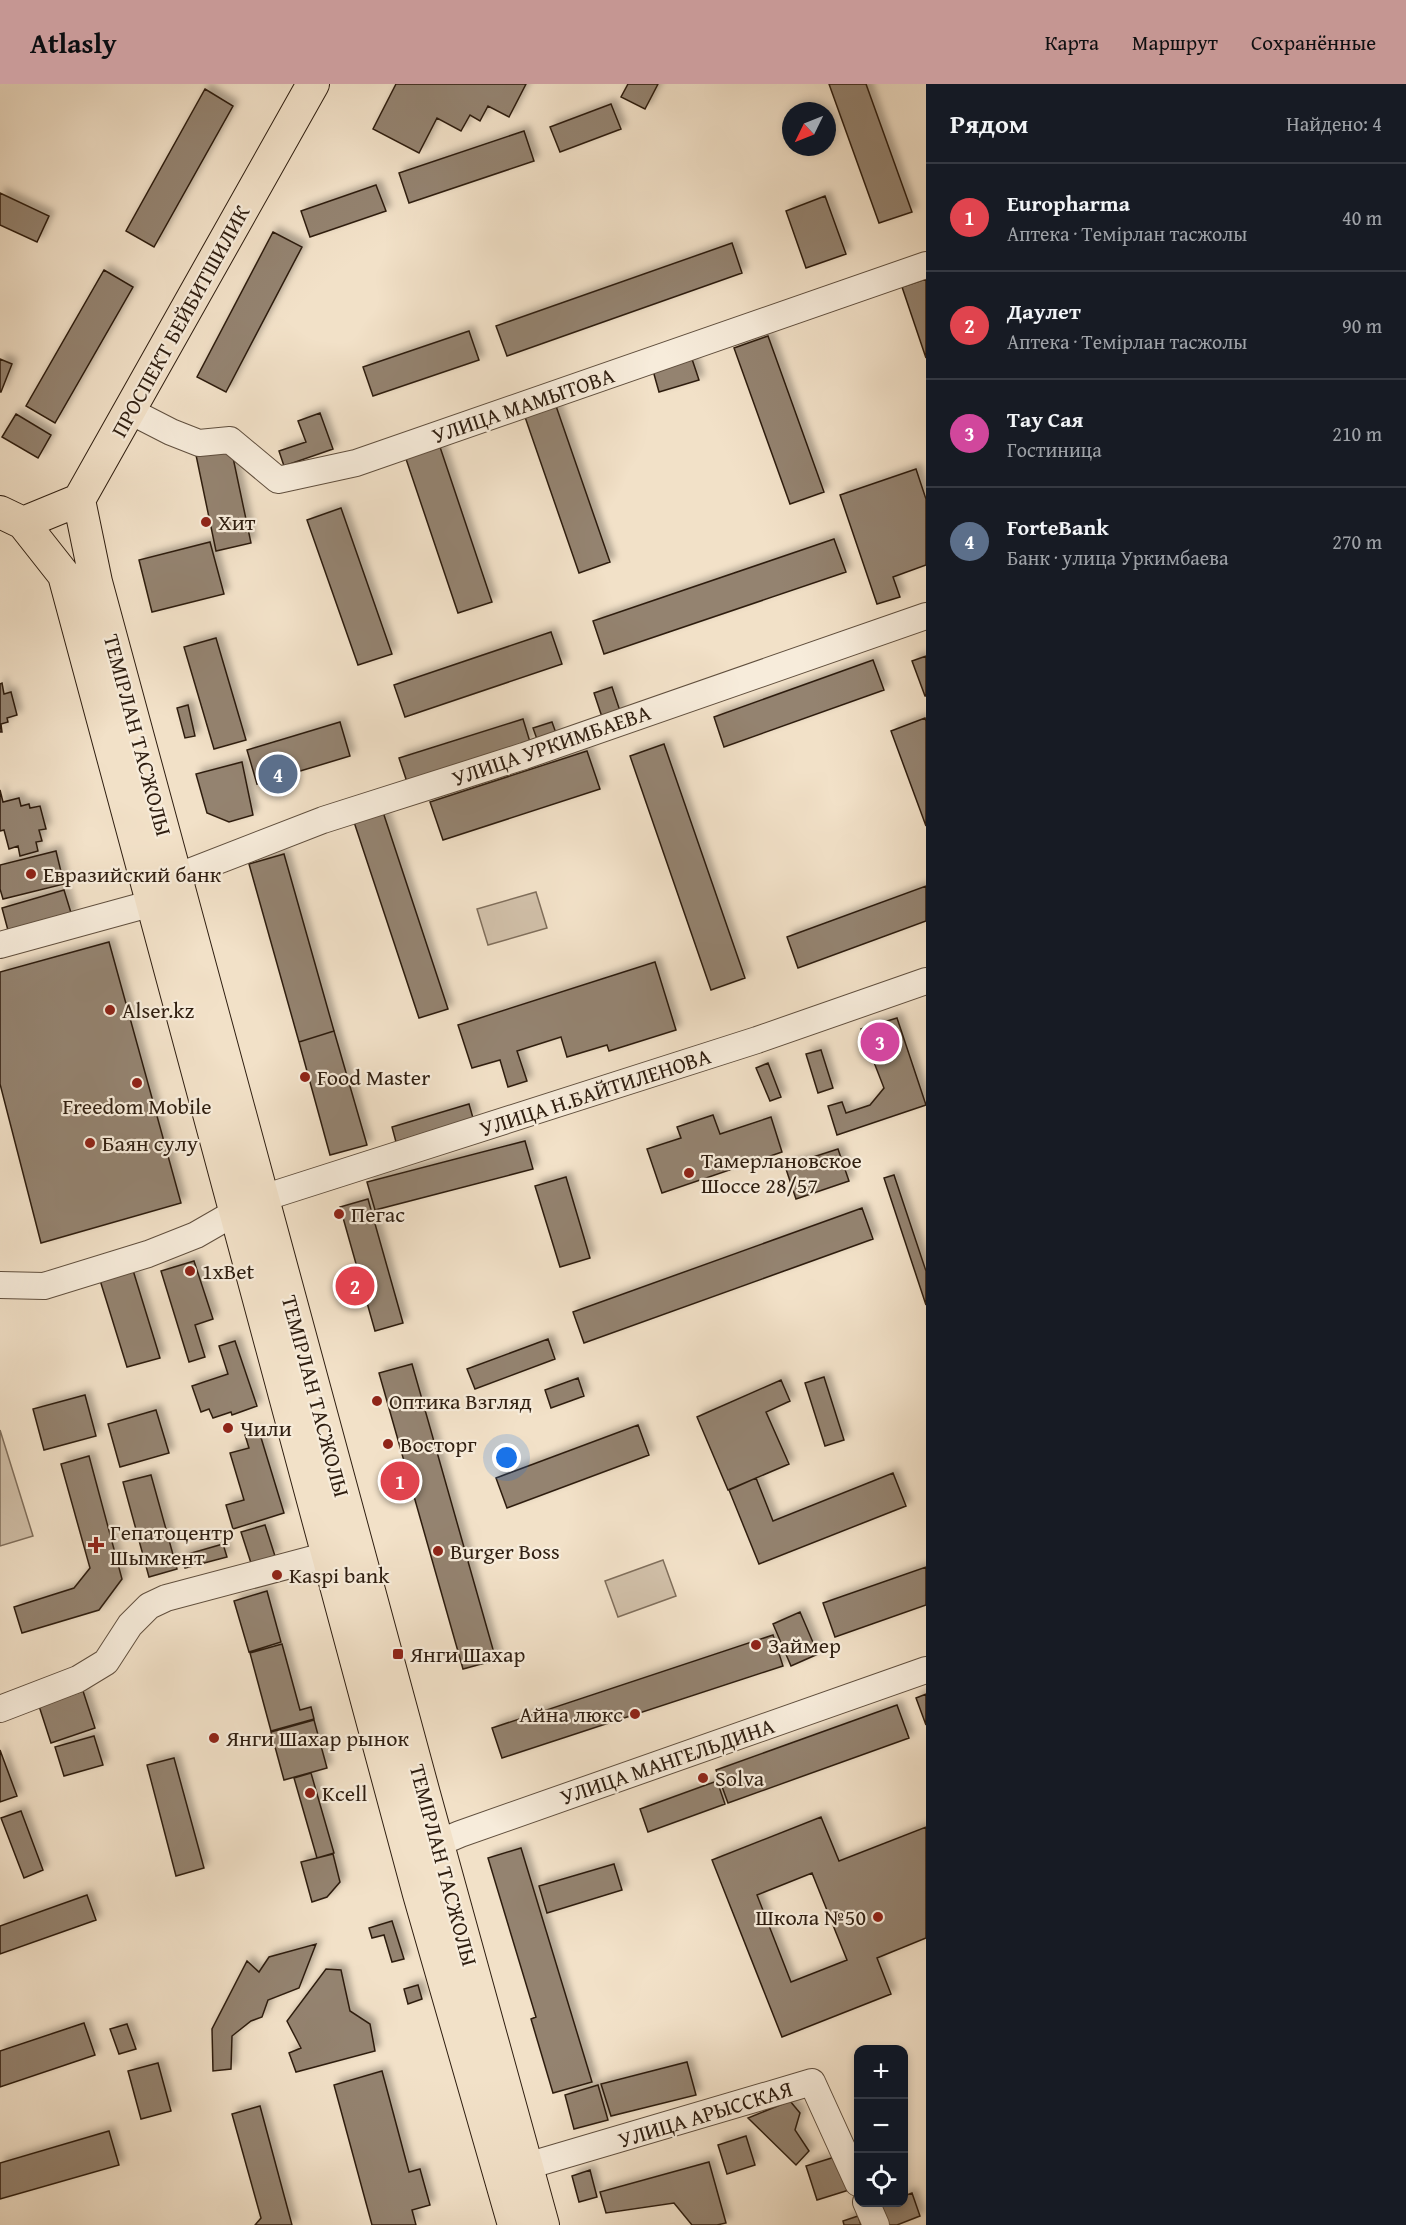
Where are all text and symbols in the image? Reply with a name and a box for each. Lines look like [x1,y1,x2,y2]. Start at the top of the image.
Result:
text: Atlasly [30,22,117,63]
text: Карта [1045,27,1099,58]
text: Маршрут [1132,27,1218,58]
text: Сохранённые [1251,27,1376,58]
north arrow [782,102,836,156]
text: Рядом [950,104,1028,143]
text: Найдено: 4 [1286,109,1382,138]
text: Europharma [1007,187,1130,219]
street label: ПРОСПЕКТ БЕЙБИТШИЛИК [103,199,257,443]
text: 1 [964,203,975,232]
text: 40 m [1342,203,1382,232]
text: Аптека · Темірлан тасжолы [1007,219,1247,248]
text: Даулет [1007,295,1081,327]
text: 2 [964,311,975,340]
text: 90 m [1342,311,1382,340]
text: Аптека · Темірлан тасжолы [1007,327,1247,356]
street label: УЛИЦА МАМЫТОВА [428,359,619,451]
text: Тау Сая [1007,403,1083,435]
text: 3 [964,419,975,448]
text: 210 m [1332,419,1382,448]
text: Гостиница [1007,435,1102,464]
place label: Хит [218,506,256,538]
text: ForteBank [1007,511,1109,543]
marker: Хит [199,515,213,529]
text: 4 [964,527,975,556]
text: 270 m [1332,527,1382,556]
text: Банк · улица Уркимбаева [1007,543,1229,572]
street label: ТЕМІРЛАН ТАСЖОЛЫ [96,631,180,839]
street label: УЛИЦА УРКИМБАЕВА [447,696,655,794]
pin: 4 [258,752,298,796]
place label: Евразийский банк [43,858,222,890]
marker: Евразийский банк [24,867,38,881]
place label: Alser.kz [122,994,195,1026]
marker: Alser.kz [103,1003,117,1017]
pin: 3 [860,1020,900,1064]
street label: УЛИЦА Н.БАЙТИЛЕНОВА [475,1039,715,1144]
place label: Food Master [317,1061,430,1093]
marker: Food Master [298,1070,312,1084]
marker: Freedom Mobile [130,1076,144,1090]
place label: Freedom Mobile [62,1090,212,1122]
place label: Баян сулу [102,1127,198,1159]
marker: Баян сулу [83,1136,97,1150]
place label: Тамерлановское Шоссе 28/57 [701,1144,862,1201]
marker: Тамерлановское Шоссе 28/57 [682,1166,696,1180]
place label: Пегас [351,1198,405,1230]
marker: Пегас [332,1207,346,1221]
place label: 1xBet [202,1255,255,1287]
marker: 1xBet [183,1264,197,1278]
pin: 2 [336,1264,374,1308]
street label: ТЕМІРЛАН ТАСЖОЛЫ [274,1292,358,1500]
place label: Оптика Взгляд [389,1385,532,1417]
marker: Оптика Взгляд [370,1394,384,1408]
place label: Чили [240,1412,292,1444]
marker: Чили [221,1421,235,1435]
place label: Восторг [400,1428,477,1460]
marker: Восторг [381,1437,395,1451]
your location [492,1443,521,1472]
pin: 1 [380,1458,420,1504]
place label: Гепатоцентр Шымкент [110,1516,234,1573]
place label: Burger Boss [450,1535,560,1567]
marker: Гепатоцентр Шымкент [87,1536,105,1554]
marker: Burger Boss [431,1544,445,1558]
place label: Kaspi bank [289,1559,390,1591]
marker: Kaspi bank [270,1568,284,1582]
place label: Займер [768,1629,841,1661]
place label: Янги Шахар [409,1638,525,1670]
marker: Займер [749,1638,763,1652]
marker: Янги Шахар [391,1647,405,1661]
place label: Айна люкс [519,1698,623,1730]
marker: Айна люкс [628,1707,642,1721]
street label: УЛИЦА МАНГЕЛЬДИНА [556,1709,779,1813]
place label: Янги Шахар рынок [225,1722,409,1754]
marker: Янги Шахар рынок [207,1731,221,1745]
street label: ТЕМІРЛАН ТАСЖОЛЫ [402,1761,486,1969]
place label: Solva [715,1762,765,1794]
marker: Solva [696,1771,710,1785]
place label: Kcell [322,1777,367,1809]
marker: Kcell [303,1786,317,1800]
place label: Школа №50 [755,1901,866,1933]
marker: Школа №50 [871,1910,885,1924]
map controls [854,2045,908,2207]
button: + [854,2045,908,2099]
street label: УЛИЦА АРЫССКАЯ [614,2072,796,2156]
button: − [854,2099,908,2153]
button: locate [854,2153,908,2207]

